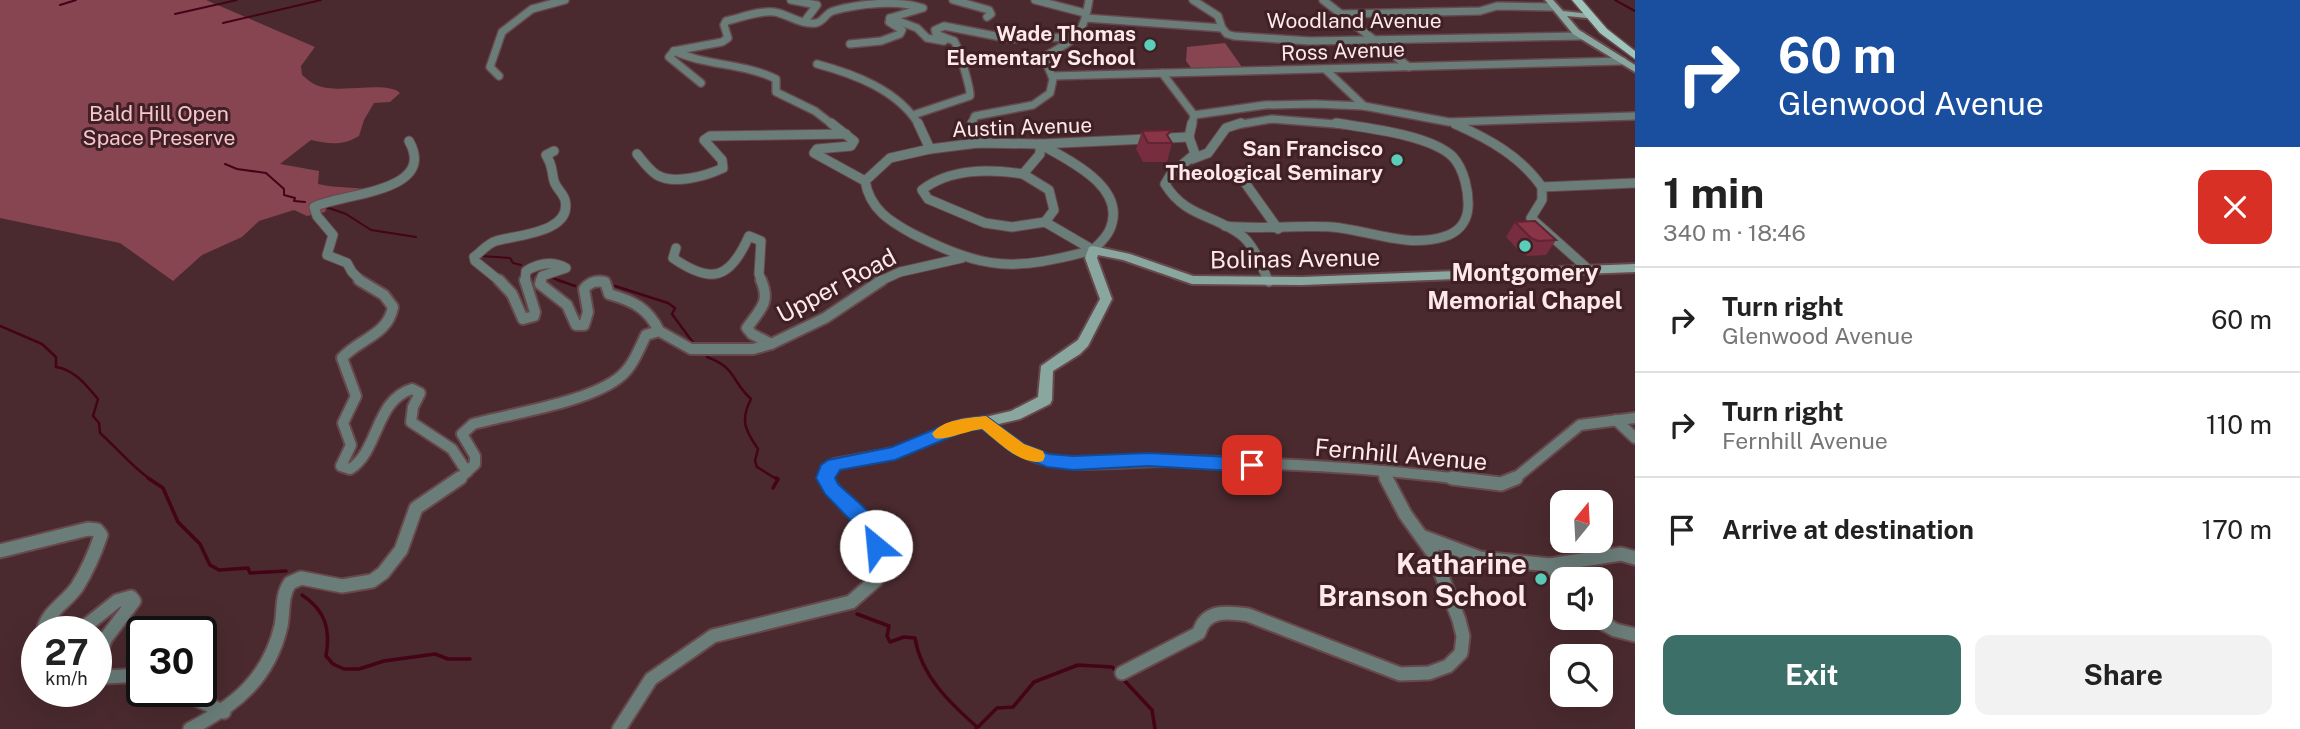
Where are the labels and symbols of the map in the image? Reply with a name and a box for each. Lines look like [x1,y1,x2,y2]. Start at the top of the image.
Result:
street label: Woodland Avenue [1266,8,1442,33]
place label: Wade Thomas Elementary School [946,21,1136,70]
street label: Ross Avenue [1281,36,1405,66]
marker: Wade Thomas Elementary School [1142,37,1158,53]
park label: Bald Hill Open Space Preserve [83,101,235,150]
street label: Austin Avenue [952,112,1092,142]
place label: San Francisco Theological Seminary [1165,136,1383,185]
marker: San Francisco Theological Seminary [1389,152,1405,168]
marker: Montgomery Memorial Chapel [1517,238,1533,254]
street label: Upper Road [772,242,900,328]
street label: Bolinas Avenue [1210,243,1380,273]
place label: Montgomery Memorial Chapel [1427,258,1623,314]
street label: Fernhill Avenue [1314,433,1488,475]
pin [1222,435,1282,495]
north arrow [1550,490,1614,553]
position arrow [839,509,913,583]
place label: Katharine Branson School [1318,547,1527,612]
marker: Katharine Branson School [1533,571,1549,587]
speed limit sign: 30 [126,616,217,707]

